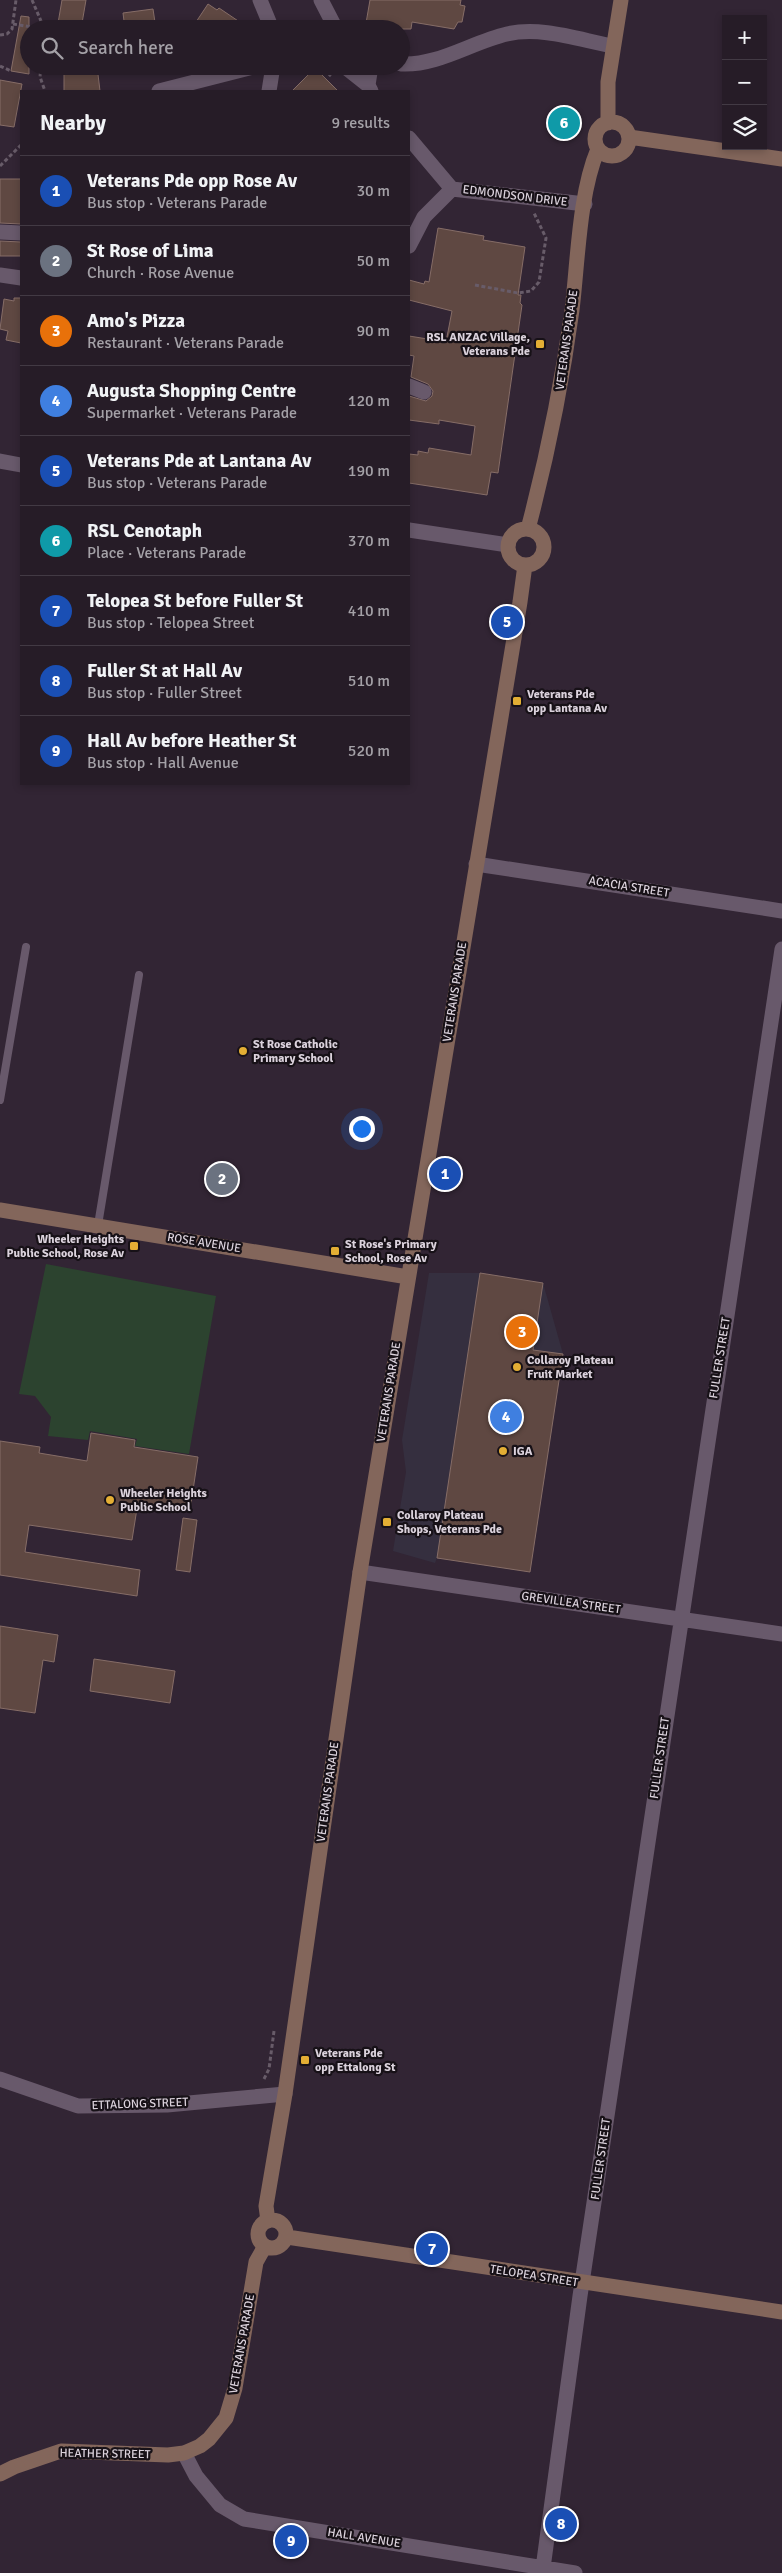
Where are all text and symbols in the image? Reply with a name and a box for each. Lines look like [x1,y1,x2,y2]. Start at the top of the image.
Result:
map controls [722,15,767,150]
button: + [722,15,767,60]
search box [20,20,410,75]
icon: search [38,34,66,62]
text: Search here [78,36,174,60]
button: − [722,60,767,105]
pin: 6 [548,104,580,142]
button: layers [722,105,767,150]
text: Nearby [40,110,106,136]
text: 9 results [331,113,390,133]
text: Veterans Pde opp Rose Av [87,169,297,193]
text: 1 [52,181,60,201]
text: 30 m [356,181,390,201]
street label: EDMONDSON DRIVE [462,182,568,210]
text: Bus stop · Veterans Parade [87,193,267,213]
text: St Rose of Lima [87,239,214,263]
text: 2 [52,251,60,271]
text: 50 m [356,251,390,271]
text: Church · Rose Avenue [87,263,234,283]
street label: VETERANS PARADE [553,289,581,391]
text: Amo's Pizza [87,309,185,333]
text: 3 [52,321,60,341]
text: 90 m [356,321,390,341]
place label: RSL ANZAC Village, Veterans Pde [426,330,530,359]
text: Restaurant · Veterans Parade [87,333,284,353]
marker: RSL ANZAC Village, Veterans Pde [534,338,546,350]
text: Augusta Shopping Centre [87,379,296,403]
text: 4 [52,391,60,411]
text: 120 m [348,391,390,411]
text: Supermarket · Veterans Parade [87,403,297,423]
text: Veterans Pde at Lantana Av [87,449,311,473]
text: 5 [52,461,60,481]
text: 190 m [348,461,390,481]
text: Bus stop · Veterans Parade [87,473,267,493]
text: RSL Cenotaph [87,519,202,543]
text: 6 [52,531,60,551]
text: 370 m [348,531,390,551]
text: Place · Veterans Parade [87,543,246,563]
text: Telopea St before Fuller St [87,589,303,613]
text: 7 [52,601,60,621]
text: 410 m [348,601,390,621]
pin: 5 [491,603,523,641]
text: Bus stop · Telopea Street [87,613,254,633]
text: Fuller St at Hall Av [87,659,242,683]
text: 8 [52,671,60,691]
text: 510 m [348,671,390,691]
text: Bus stop · Fuller Street [87,683,242,703]
place label: Veterans Pde opp Lantana Av [527,687,607,716]
marker: Veterans Pde opp Lantana Av [511,695,523,707]
text: Hall Av before Heather St [87,729,296,753]
text: 9 [52,741,60,761]
text: 520 m [348,741,390,761]
text: Bus stop · Hall Avenue [87,753,239,773]
street label: ACACIA STREET [588,873,670,901]
street label: VETERANS PARADE [440,941,470,1043]
place label: St Rose Catholic Primary School [253,1037,338,1066]
marker: St Rose Catholic Primary School [237,1045,249,1057]
your location [349,1116,375,1142]
pin: 1 [429,1155,461,1193]
pin: 2 [206,1160,238,1198]
street label: ROSE AVENUE [166,1230,242,1256]
place label: Wheeler Heights Public School, Rose Av [7,1232,125,1261]
place label: St Rose's Primary School, Rose Av [345,1237,437,1266]
marker: Wheeler Heights Public School, Rose Av [128,1240,140,1252]
marker: St Rose's Primary School, Rose Av [329,1245,341,1257]
pin: 3 [506,1313,538,1351]
street label: FULLER STREET [706,1316,734,1400]
street label: VETERANS PARADE [374,1341,404,1443]
place label: Collaroy Plateau Fruit Market [527,1353,614,1382]
marker: Collaroy Plateau Fruit Market [511,1361,523,1373]
pin: 4 [490,1398,522,1436]
place label: IGA [513,1444,533,1459]
marker: IGA [497,1445,509,1457]
place label: Wheeler Heights Public School [120,1486,207,1515]
marker: Wheeler Heights Public School [104,1494,116,1506]
place label: Collaroy Plateau Shops, Veterans Pde [397,1508,502,1537]
marker: Collaroy Plateau Shops, Veterans Pde [381,1516,393,1528]
street label: GREVILLEA STREET [520,1589,622,1617]
street label: FULLER STREET [647,1716,673,1800]
street label: VETERANS PARADE [314,1741,342,1843]
place label: Veterans Pde opp Ettalong St [315,2046,396,2075]
marker: Veterans Pde opp Ettalong St [299,2054,311,2066]
street label: ETTALONG STREET [91,2095,189,2113]
street label: FULLER STREET [588,2117,614,2201]
pin: 7 [416,2230,448,2268]
street label: TELOPEA STREET [489,2262,579,2290]
street label: VETERANS PARADE [226,2293,258,2395]
street label: HEATHER STREET [59,2446,151,2462]
pin: 8 [545,2505,577,2543]
pin: 9 [275,2522,307,2560]
street label: HALL AVENUE [326,2525,402,2551]

